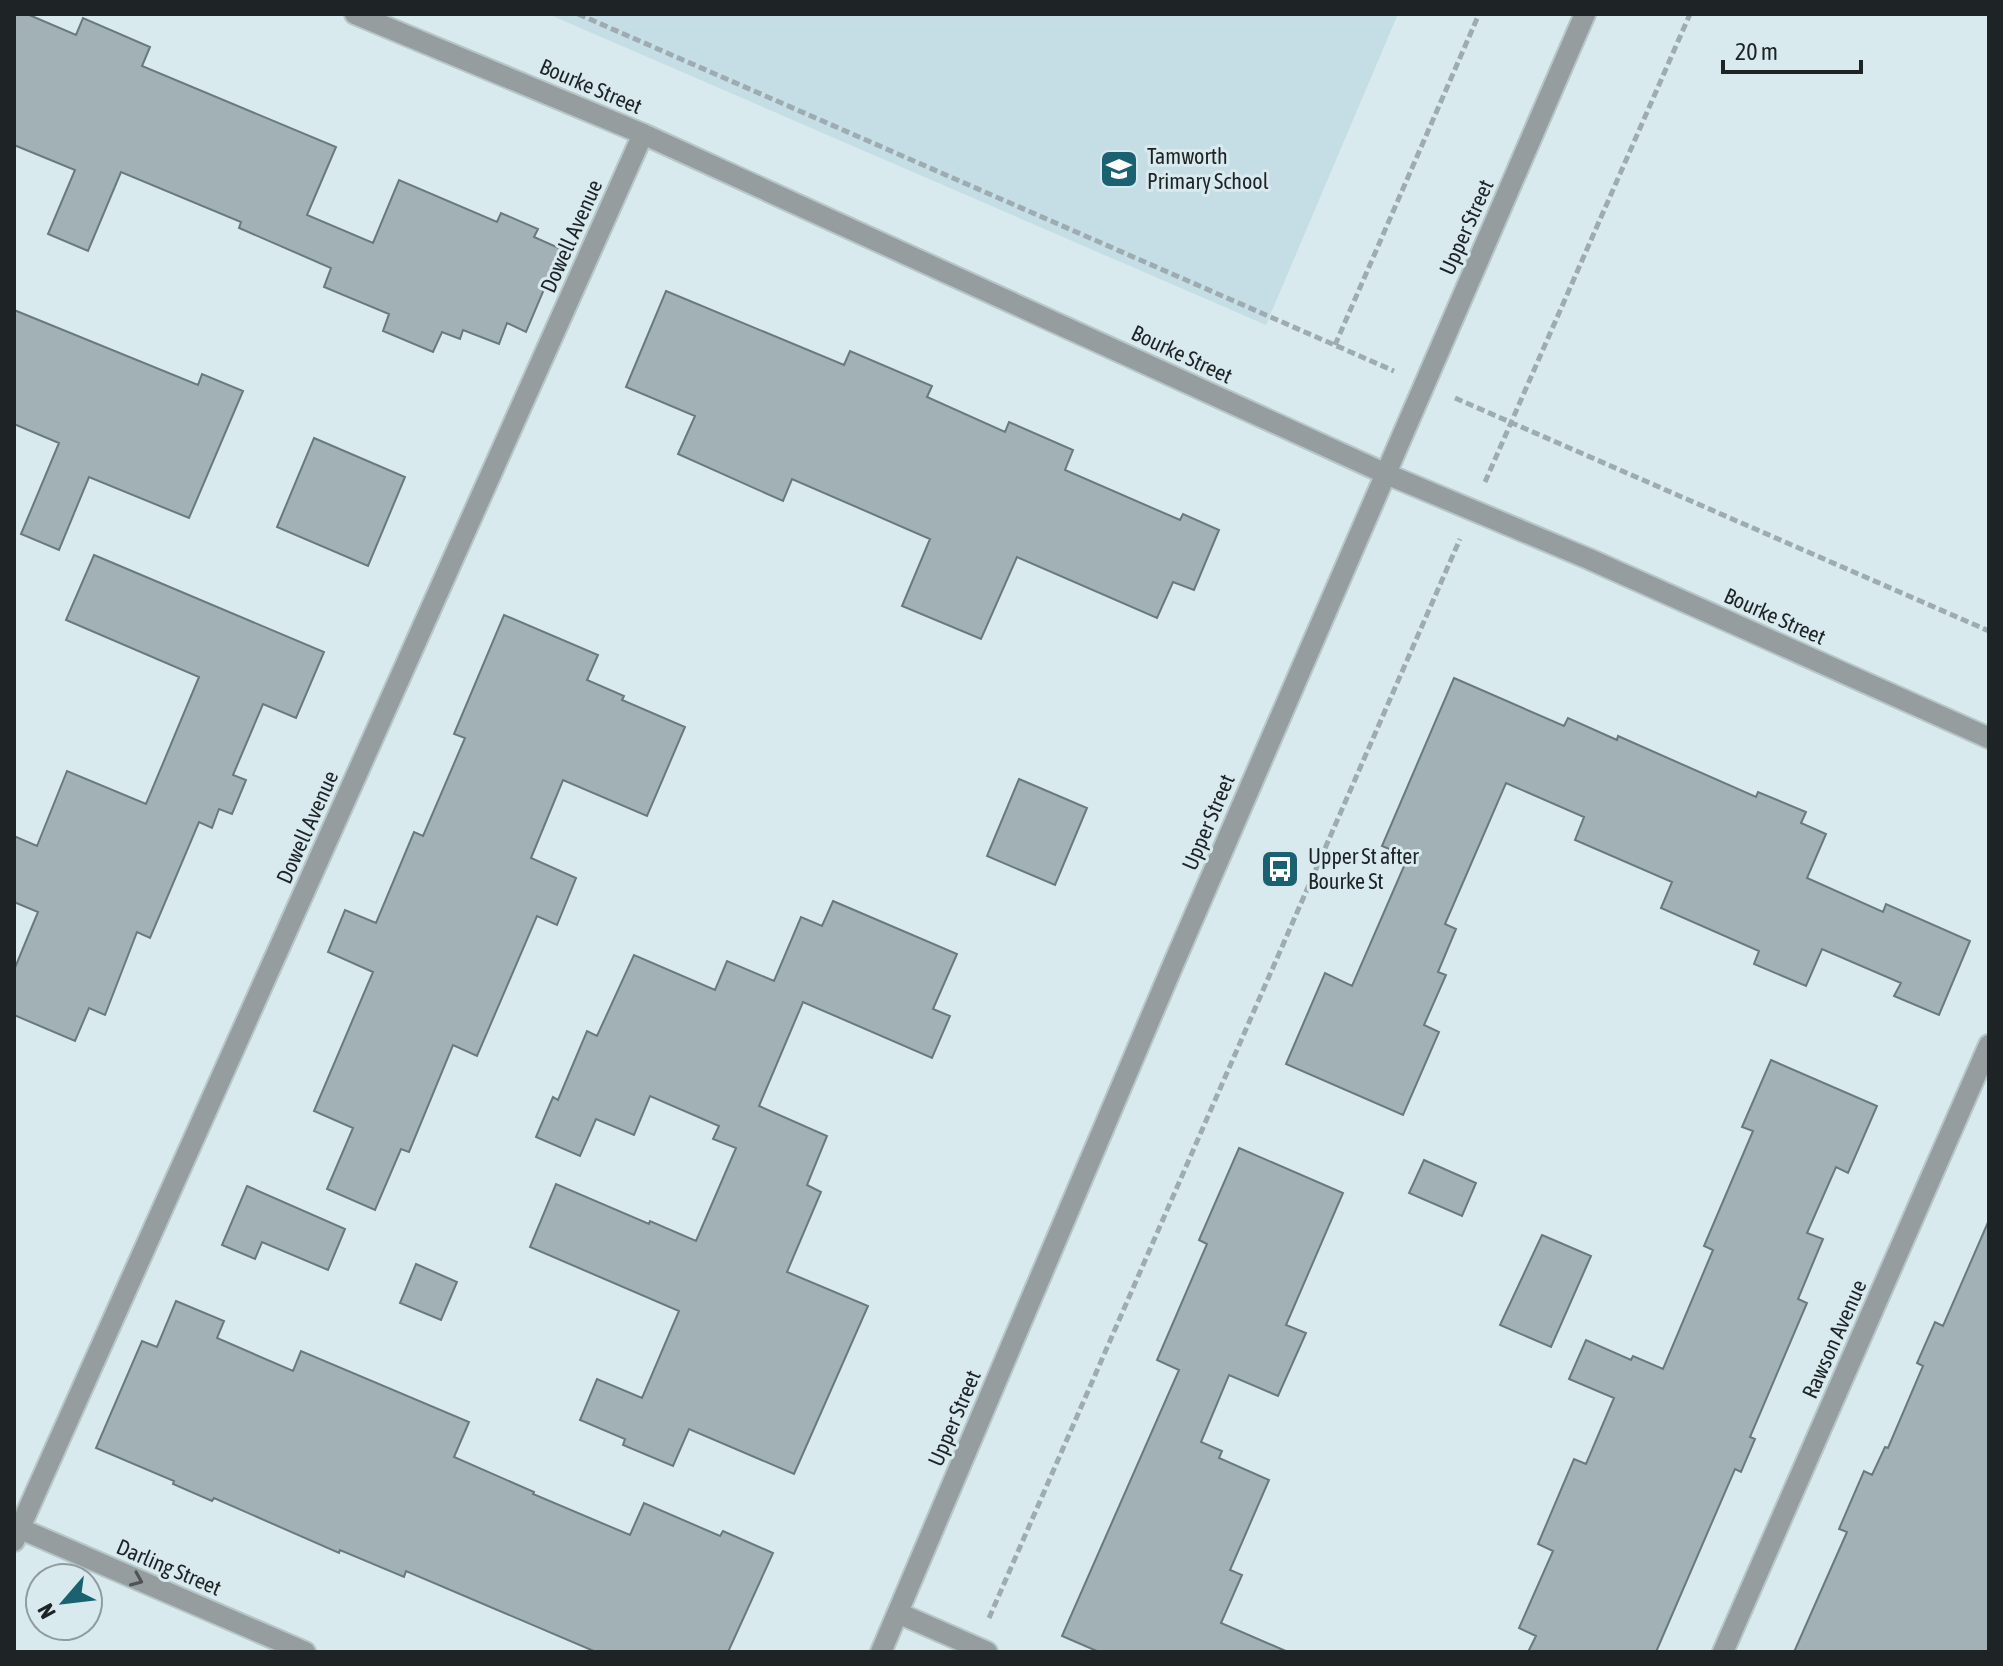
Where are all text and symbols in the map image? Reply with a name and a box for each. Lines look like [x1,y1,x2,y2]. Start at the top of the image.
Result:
scale bar [1723,24,1861,74]
text: 20 m [1735,38,1778,65]
street label: Bourke Street [536,53,646,119]
place label: Tamworth Primary School [1147,143,1269,194]
school or university icon: Tamworth Primary School [1098,148,1140,190]
street label: Dowell Avenue [535,175,607,297]
street label: Upper Street [1433,175,1499,279]
street label: Bourke Street [1127,319,1237,389]
street label: Bourke Street [1720,582,1830,650]
street label: Dowell Avenue [271,766,343,888]
street label: Upper Street [1176,770,1240,874]
place label: Upper St after Bourke St [1308,843,1419,894]
bus stop icon: Upper St after Bourke St [1259,848,1301,890]
street label: Rawson Avenue [1796,1276,1872,1402]
street label: Upper Street [922,1366,986,1470]
street label: Darling Street [113,1533,225,1601]
north arrow [24,1562,104,1642]
one-way arrow [129,1570,143,1586]
text: N [32,1600,61,1623]

